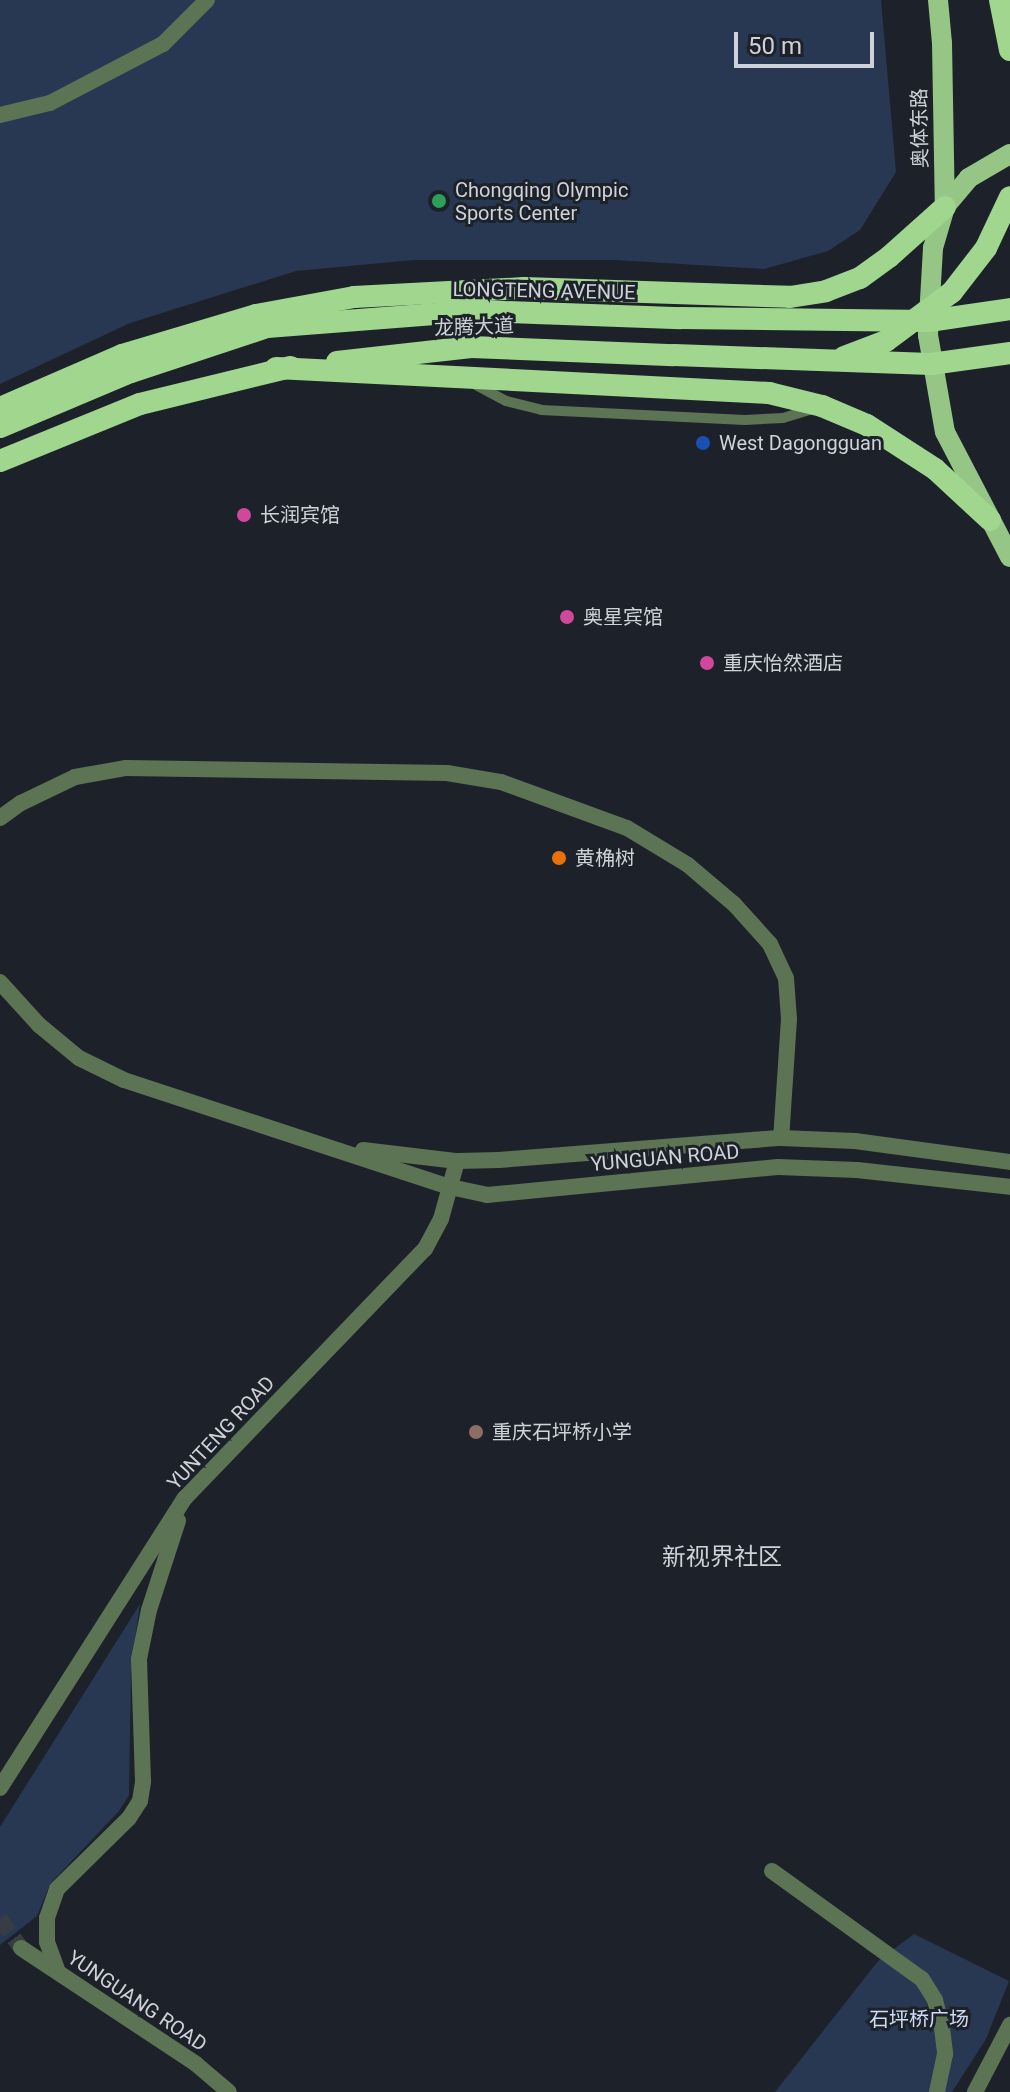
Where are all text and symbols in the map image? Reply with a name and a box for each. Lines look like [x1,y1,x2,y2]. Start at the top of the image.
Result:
scale bar [738,16,878,66]
text: 50 m [748,32,802,60]
street label: 奥体东路 [907,88,933,168]
place label: Chongqing Olympic Sports Center [455,178,628,225]
marker: Chongqing Olympic Sports Center [430,192,448,210]
street label: LONGTENG AVENUE [452,277,636,305]
street label: 龙腾大道 [434,314,514,340]
place label: West Dagongguan [719,431,882,455]
marker: West Dagongguan [694,434,712,452]
place label: 长润宾馆 [260,503,340,527]
marker: 长润宾馆 [235,506,253,524]
place label: 奥星宾馆 [583,605,663,629]
marker: 奥星宾馆 [558,608,576,626]
place label: 重庆怡然酒店 [723,651,843,675]
marker: 重庆怡然酒店 [698,654,716,672]
place label: 黄桷树 [575,846,635,870]
marker: 黄桷树 [550,849,568,867]
street label: YUNGUAN ROAD [590,1140,740,1176]
street label: YUNTENG ROAD [162,1371,280,1495]
place label: 重庆石坪桥小学 [492,1420,632,1444]
marker: 重庆石坪桥小学 [467,1423,485,1441]
district label: 新视界社区 [662,1544,782,1572]
street label: YUNGUANG ROAD [63,1946,211,2056]
park label: 石坪桥广场 [869,2007,969,2031]

